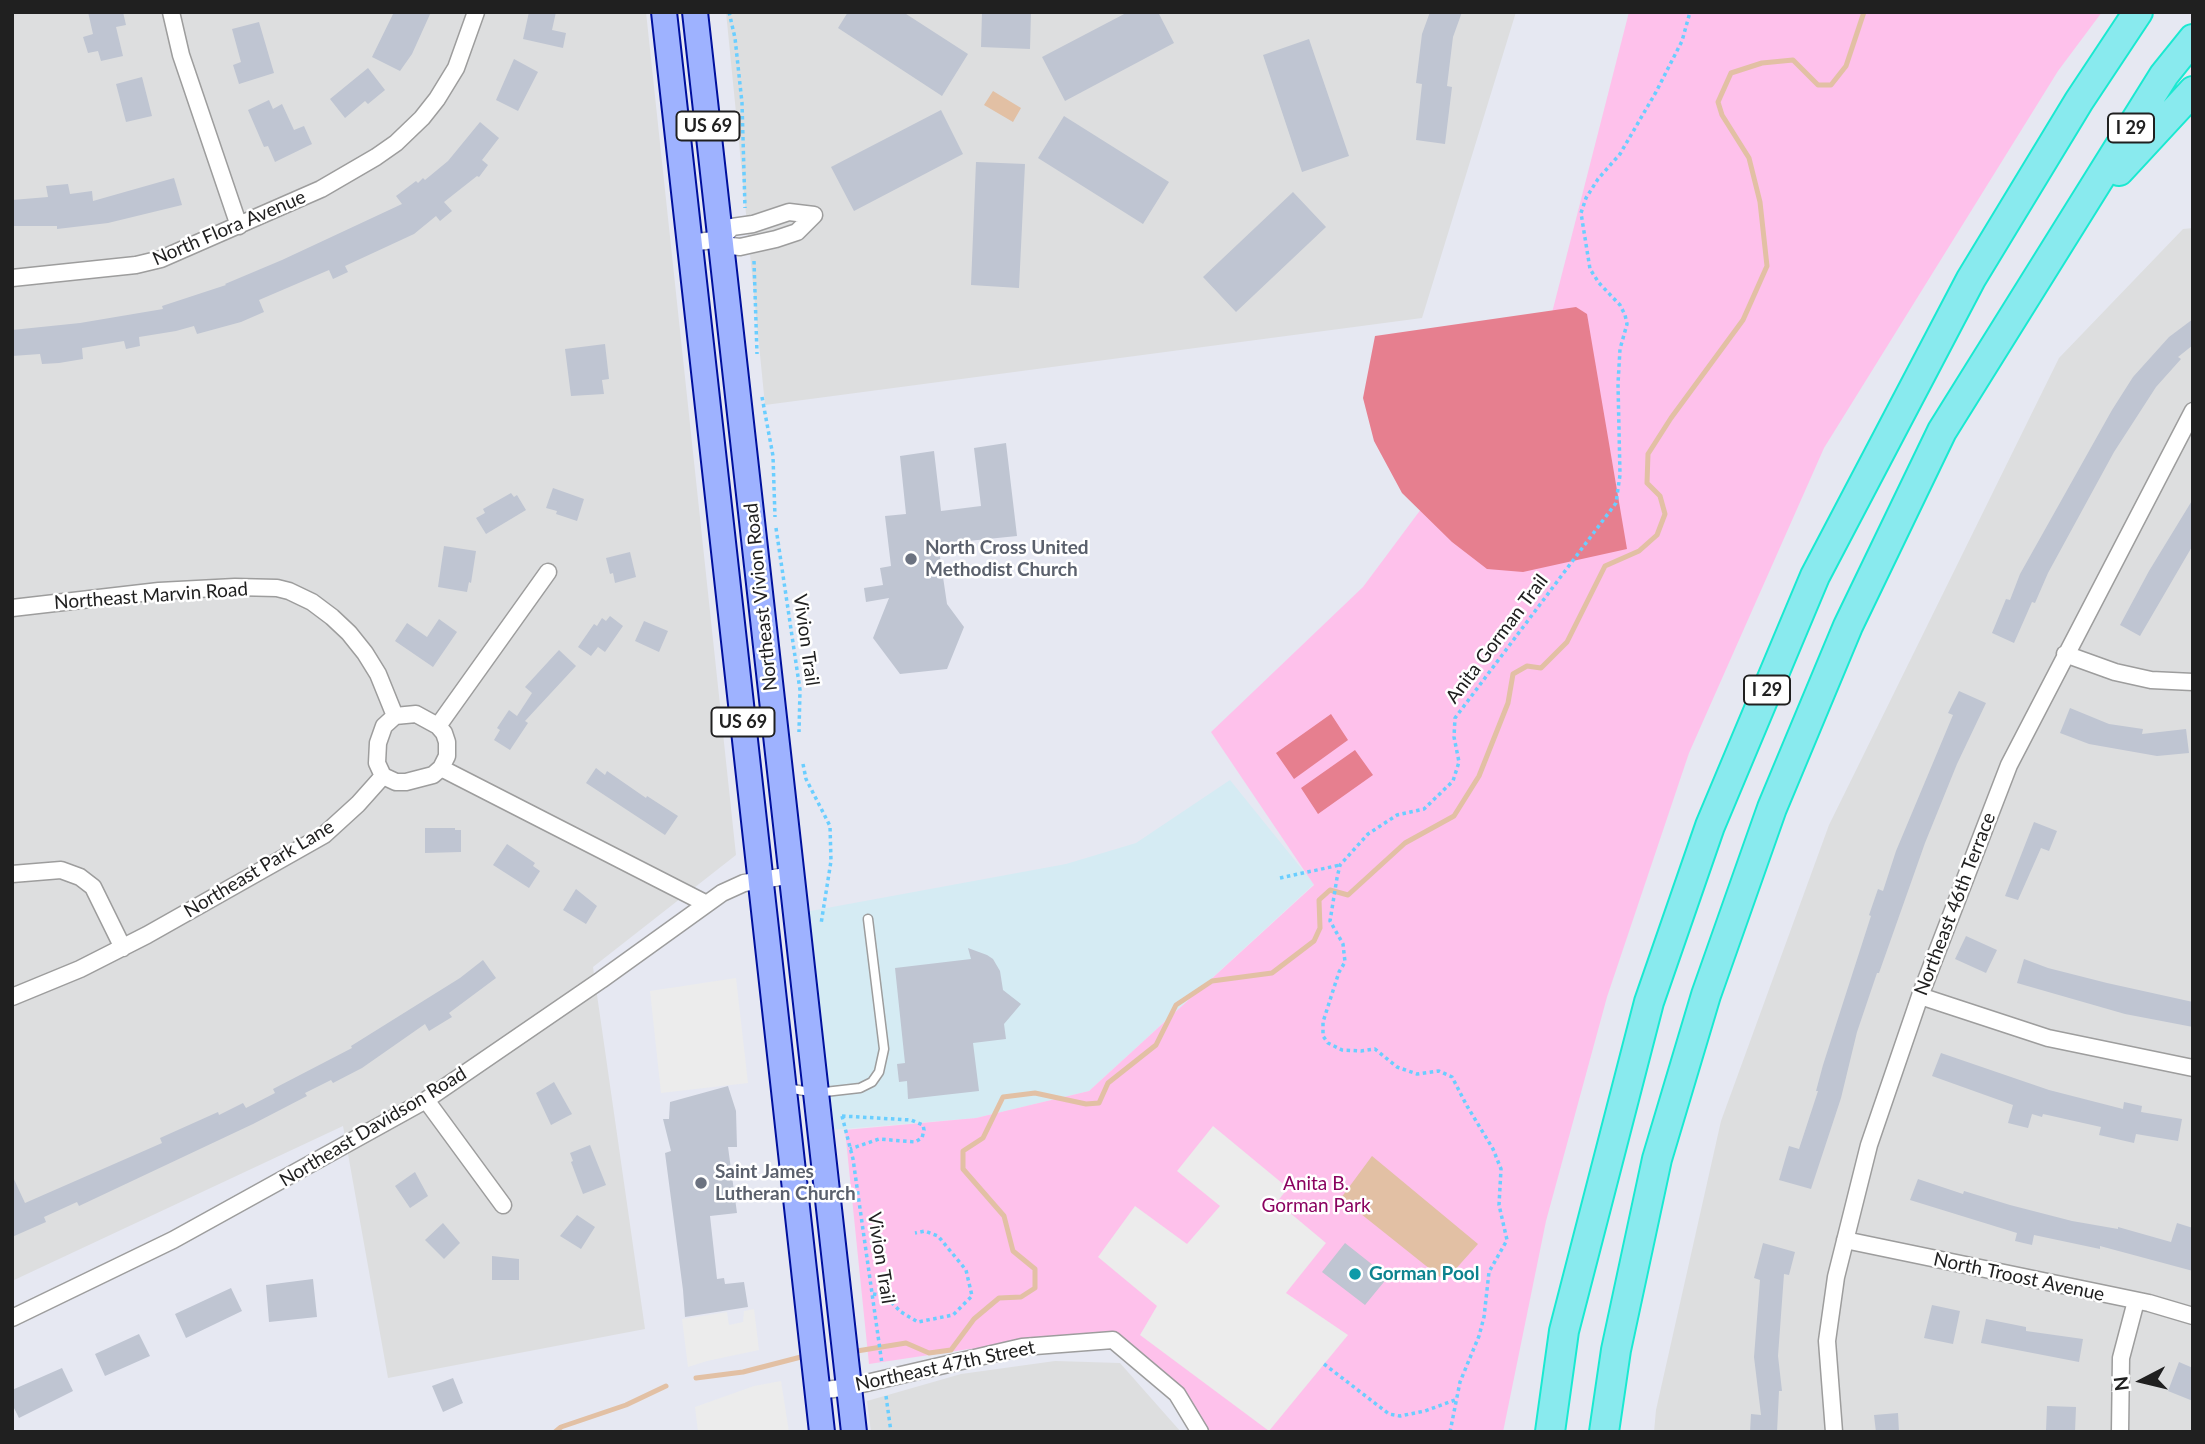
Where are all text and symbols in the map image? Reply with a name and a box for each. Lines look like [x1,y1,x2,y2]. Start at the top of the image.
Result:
road number: US 69 [676,112,740,140]
road number: I 29 [2108,113,2154,142]
street label: North Flora Avenue [149,185,309,271]
street label: Northeast Vivion Road [740,502,782,692]
place label: North Cross United Methodist Church [925,537,1089,581]
marker: North Cross United Methodist Church [903,551,919,567]
street label: Anita Gorman Trail [1441,570,1553,708]
street label: Northeast Marvin Road [53,578,249,614]
street label: Vivion Trail [788,593,824,687]
road number: I 29 [1744,676,1790,704]
road number: US 69 [712,708,774,736]
street label: Northeast 46th Terrace [1910,809,2000,999]
street label: Northeast Park Lane [180,815,338,923]
street label: Northeast Davidson Road [276,1062,470,1192]
place label: Saint James Lutheran Church [715,1161,856,1205]
park label: Anita B. Gorman Park [1261,1173,1371,1217]
marker: Saint James Lutheran Church [693,1175,709,1191]
street label: Vivion Trail [863,1211,899,1305]
street label: North Troost Avenue [1931,1248,2107,1306]
place label: Gorman Pool [1369,1263,1479,1285]
marker: Gorman Pool [1347,1266,1363,1282]
street label: Northeast 47th Street [853,1336,1037,1396]
north arrow [2107,1346,2177,1416]
text: N [2108,1375,2133,1392]

